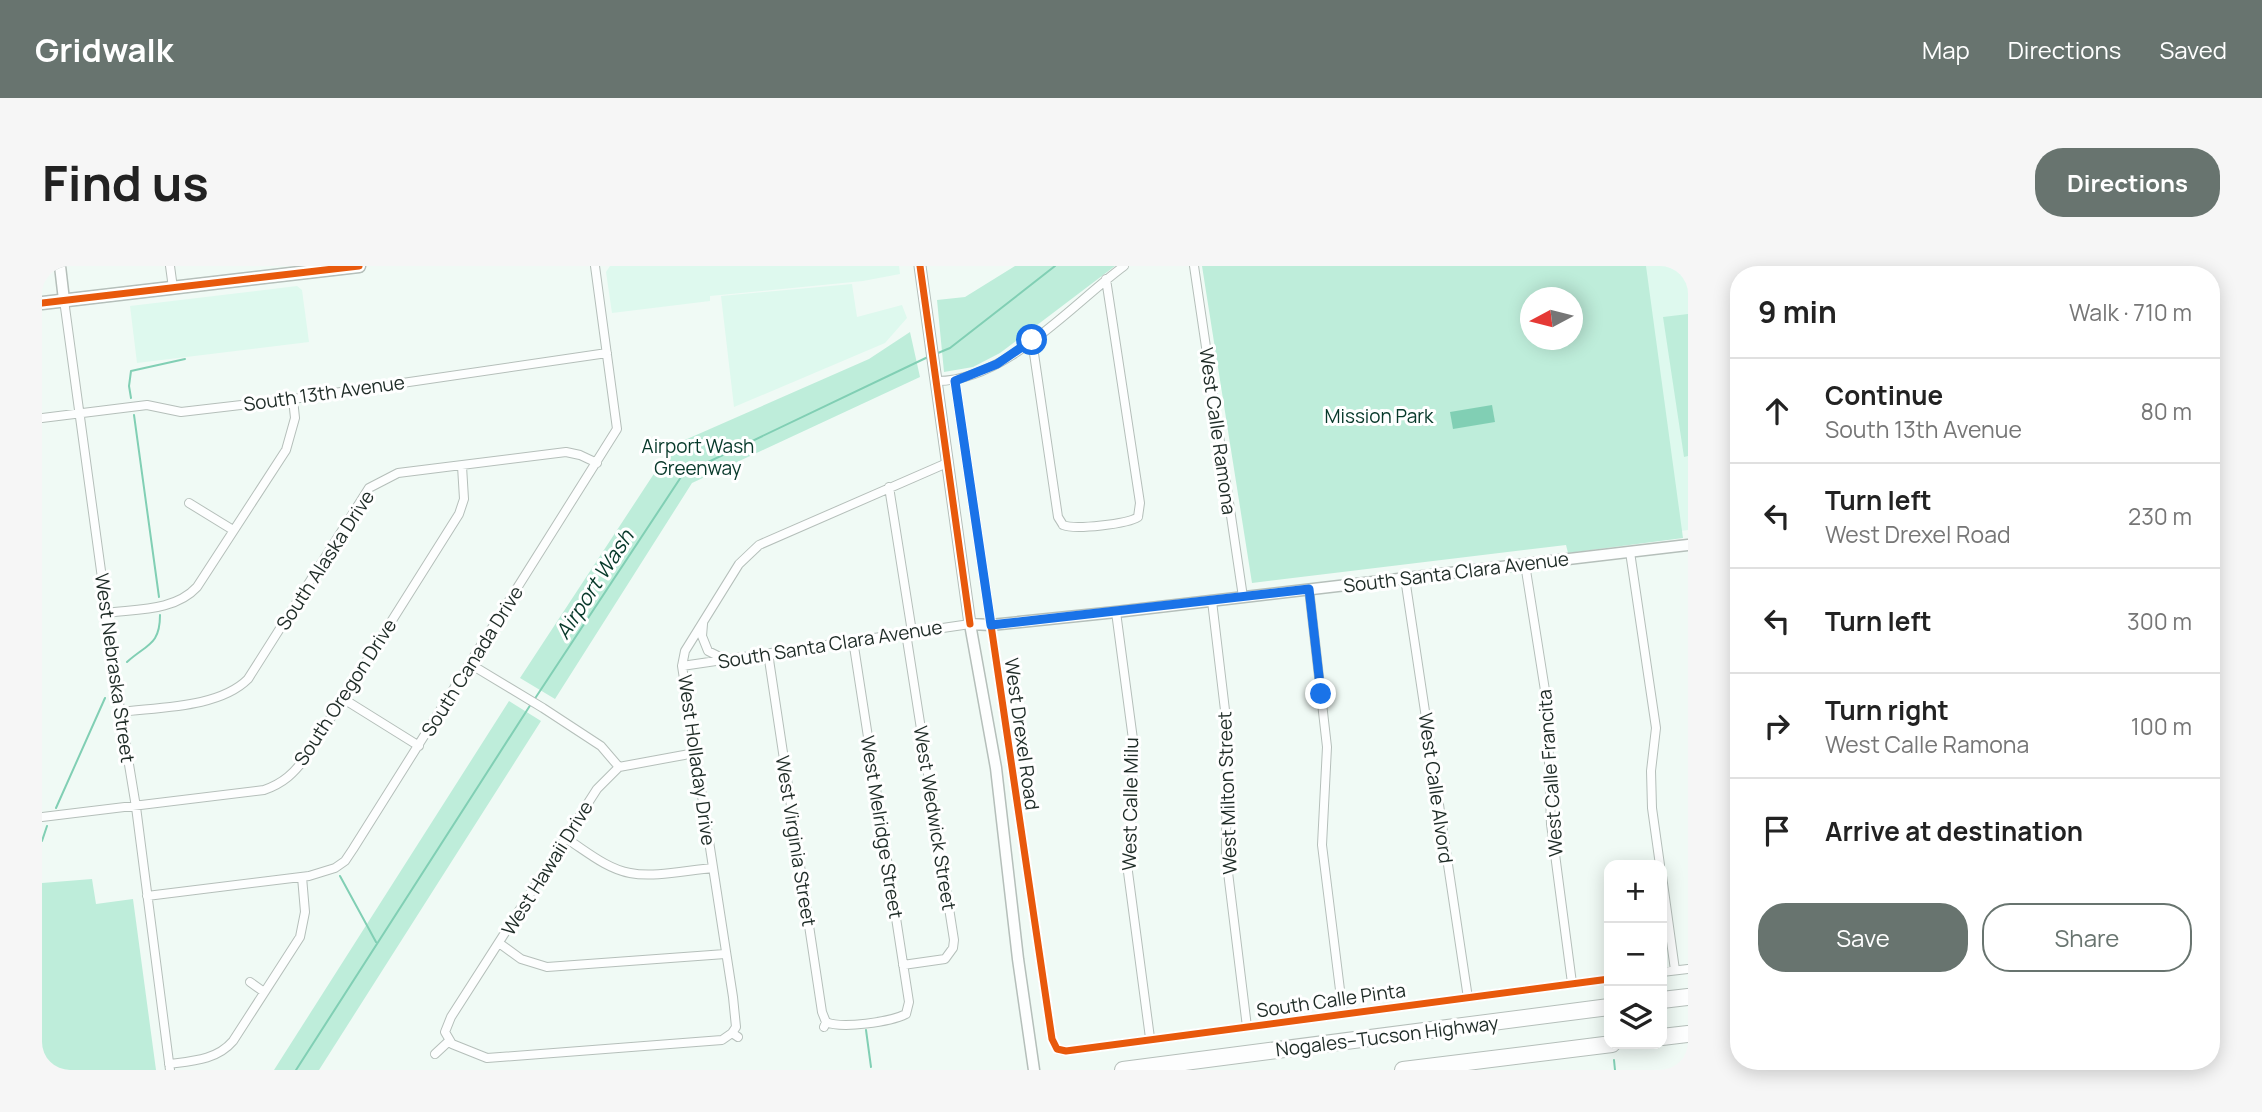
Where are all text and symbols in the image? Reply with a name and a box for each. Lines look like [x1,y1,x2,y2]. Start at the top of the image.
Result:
text: Gridwalk [35,27,173,72]
text: Map [1922,33,1970,66]
text: Directions [2008,33,2121,66]
text: Saved [2159,33,2227,66]
button: Directions [2035,148,2220,217]
text: Find us [42,149,209,216]
north arrow [1520,287,1583,350]
text: 9 min [1758,291,1837,332]
text: Walk · 710 m [2069,296,2192,328]
route start [1016,324,1047,355]
street label: West Calle Ramona [1193,346,1243,516]
street label: South 13th Avenue [242,369,406,417]
text: Continue [1825,377,1943,413]
icon: ahead [1758,392,1796,430]
text: 80 m [2141,395,2192,427]
park label: Mission Park [1325,403,1434,429]
text: South 13th Avenue [1825,413,2022,445]
park label: Airport Wash Greenway [642,433,754,481]
text: Turn left [1825,482,1932,518]
street label: South Alaska Drive [270,485,380,635]
icon: left [1758,497,1796,535]
text: 230 m [2128,500,2192,532]
text: West Drexel Road [1825,518,2011,550]
water label: Airport Wash [548,523,641,644]
street label: South Santa Clara Avenue [1342,545,1570,599]
street label: West Nebraska Street [89,572,141,764]
street label: South Canada Drive [415,581,529,741]
icon: left [1758,602,1796,640]
text: Turn left [1825,603,1932,639]
text: 300 m [2127,605,2192,637]
street label: South Oregon Drive [288,613,402,771]
street label: South Santa Clara Avenue [716,613,944,675]
street label: West Drexel Road [998,656,1046,812]
street label: West Holladay Drive [672,673,722,847]
route end [1305,678,1336,709]
street label: West Calle Francita [1531,688,1569,858]
text: Turn right [1825,692,1949,728]
icon: right [1758,707,1796,745]
text: 100 m [2131,710,2192,742]
street label: West Milton Street [1211,711,1243,875]
street label: West Calle Alvord [1413,711,1459,865]
street label: West Wedwick Street [908,724,962,912]
text: West Calle Ramona [1825,728,2029,760]
street label: West Melridge Street [855,734,909,920]
street label: West Calle Milu [1116,737,1144,871]
street label: West Virginia Street [770,754,822,928]
street label: West Hawaii Drive [495,796,599,940]
icon: arrive [1758,812,1796,850]
text: Arrive at destination [1825,813,2083,849]
map controls [1604,860,1667,1049]
button: + [1604,860,1667,923]
button: Save [1758,903,1968,972]
button: Share [1982,903,2192,972]
button: − [1604,923,1667,986]
street label: South Calle Pinta [1255,977,1407,1023]
button: layers [1604,986,1667,1049]
street label: Nogales–Tucson Highway [1274,1009,1500,1063]

